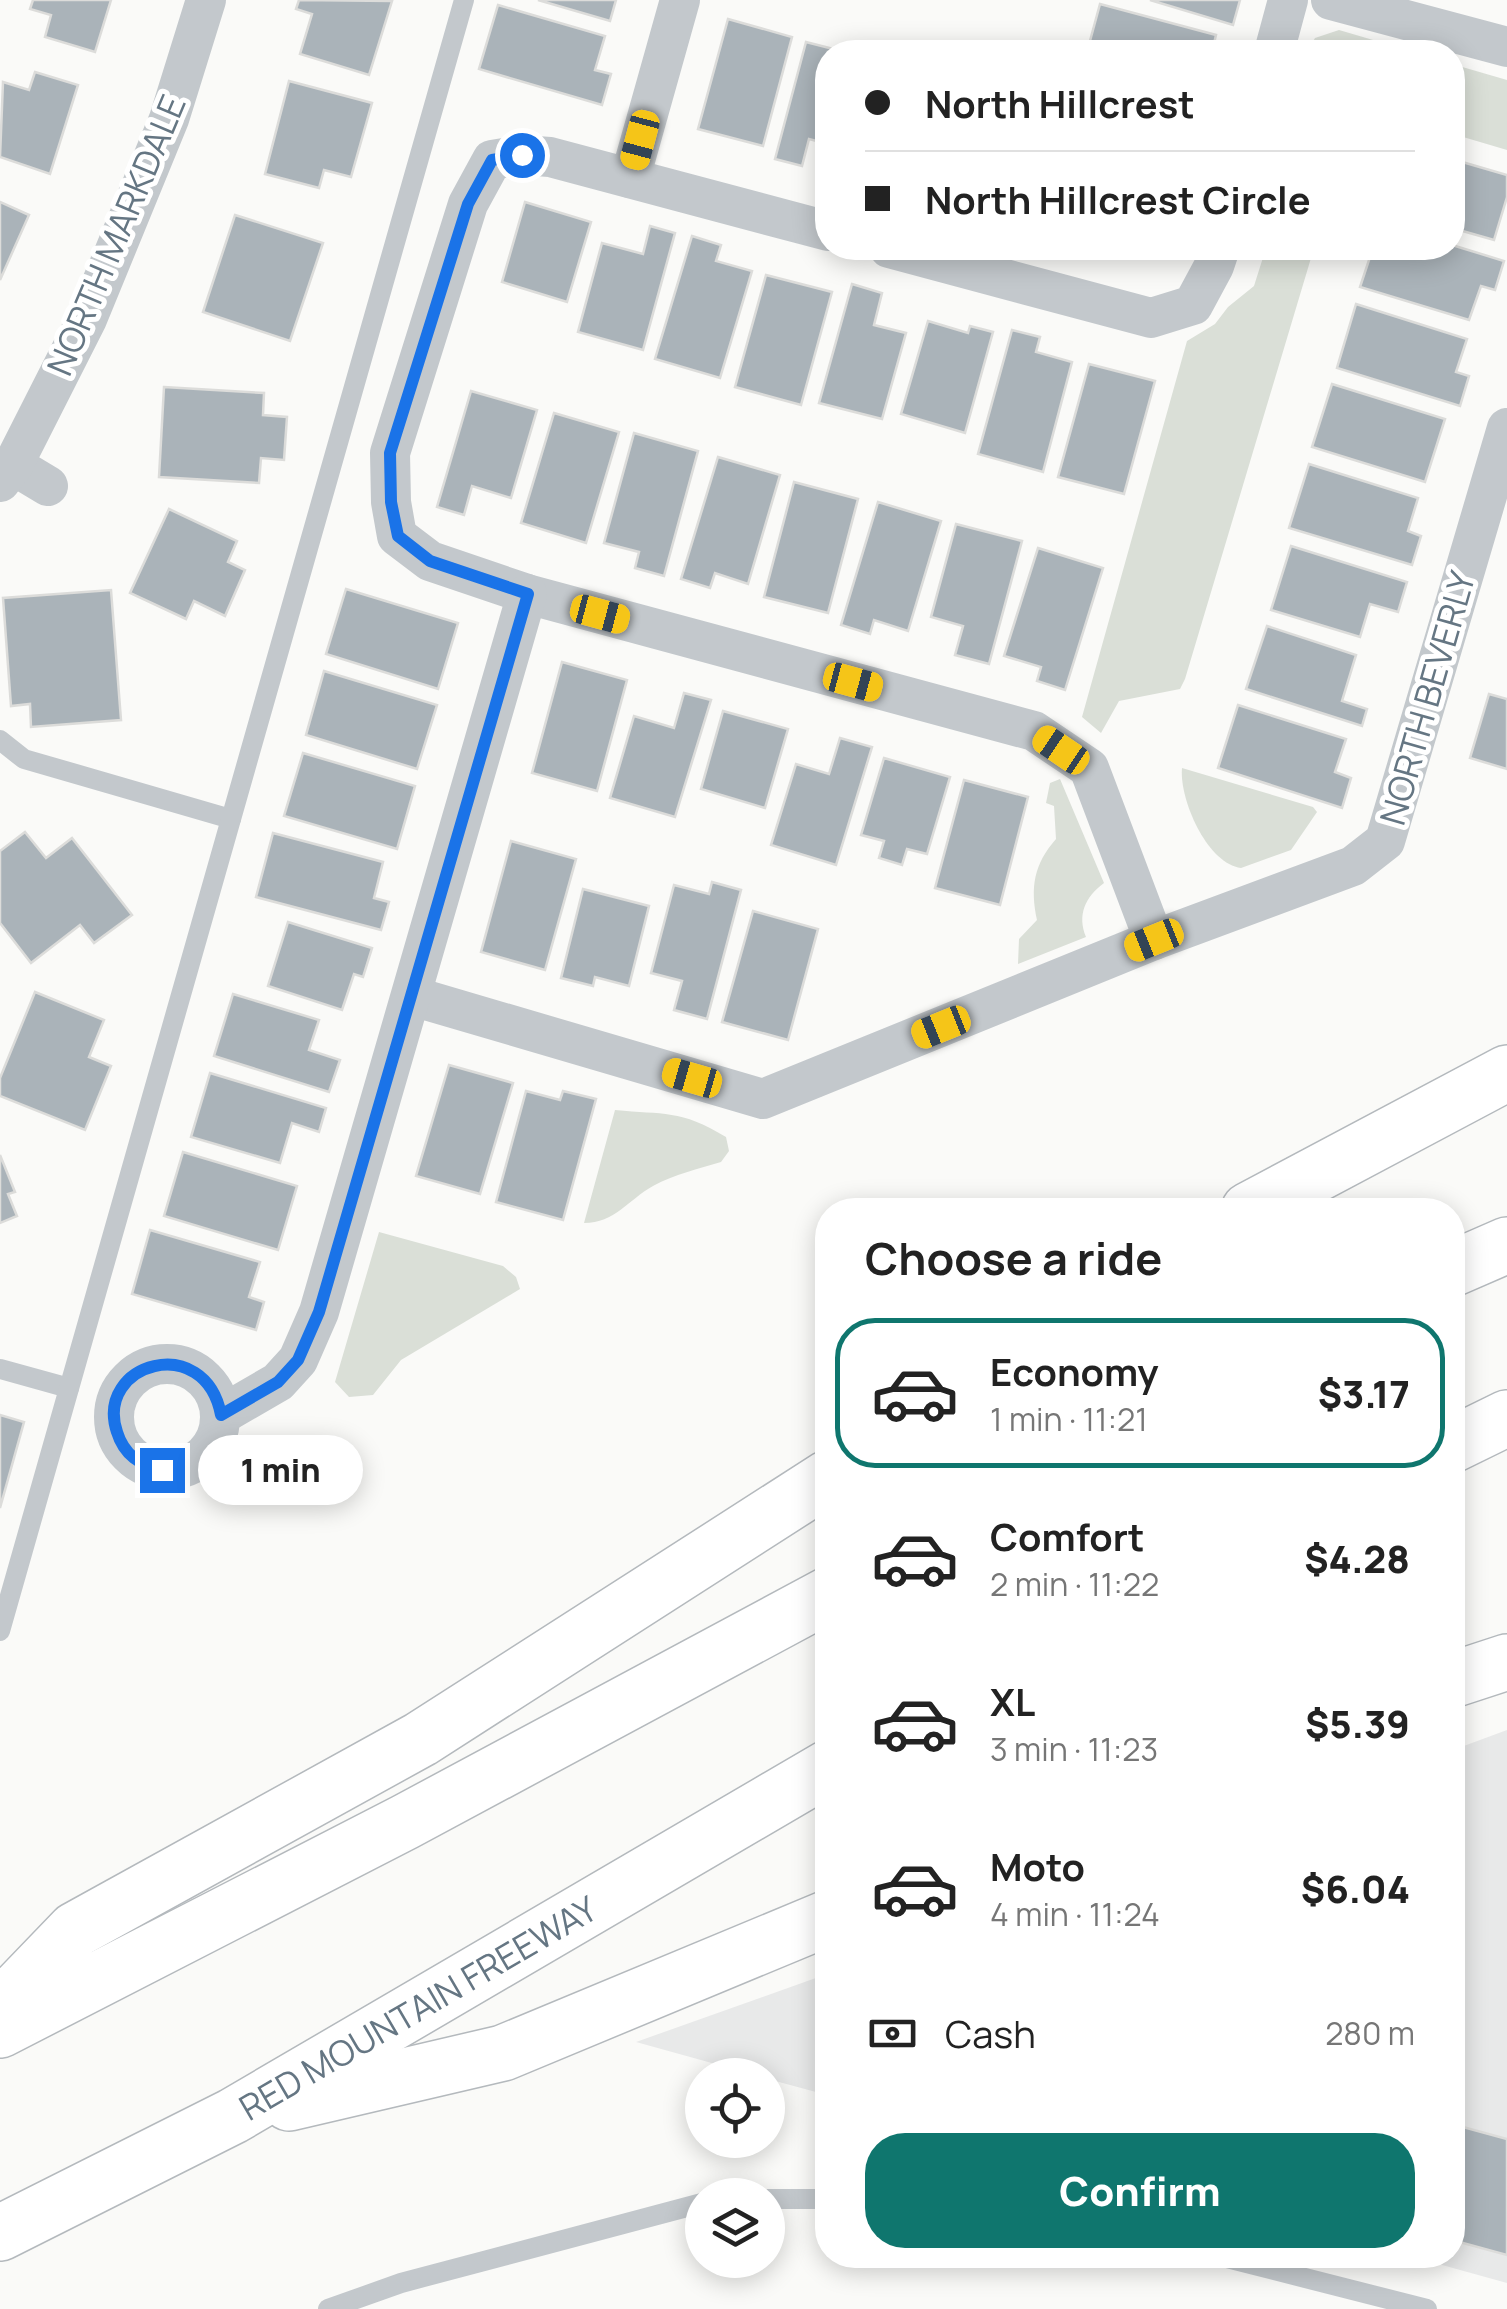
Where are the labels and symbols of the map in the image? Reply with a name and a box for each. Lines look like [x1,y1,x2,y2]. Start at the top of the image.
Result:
street label: NORTH MARKDALE [35,87,197,383]
car [618,107,662,173]
route start [500,133,545,178]
street label: NORTH BEVERLY [1368,565,1486,830]
car [567,592,633,636]
car [820,660,886,704]
car [1028,721,1094,779]
car [1121,915,1187,965]
car [908,1002,974,1052]
car [659,1055,725,1101]
callout: 1 min [197,1435,362,1505]
route end [140,1448,185,1493]
street label: RED MOUNTAIN FREEWAY [230,1884,606,2131]

